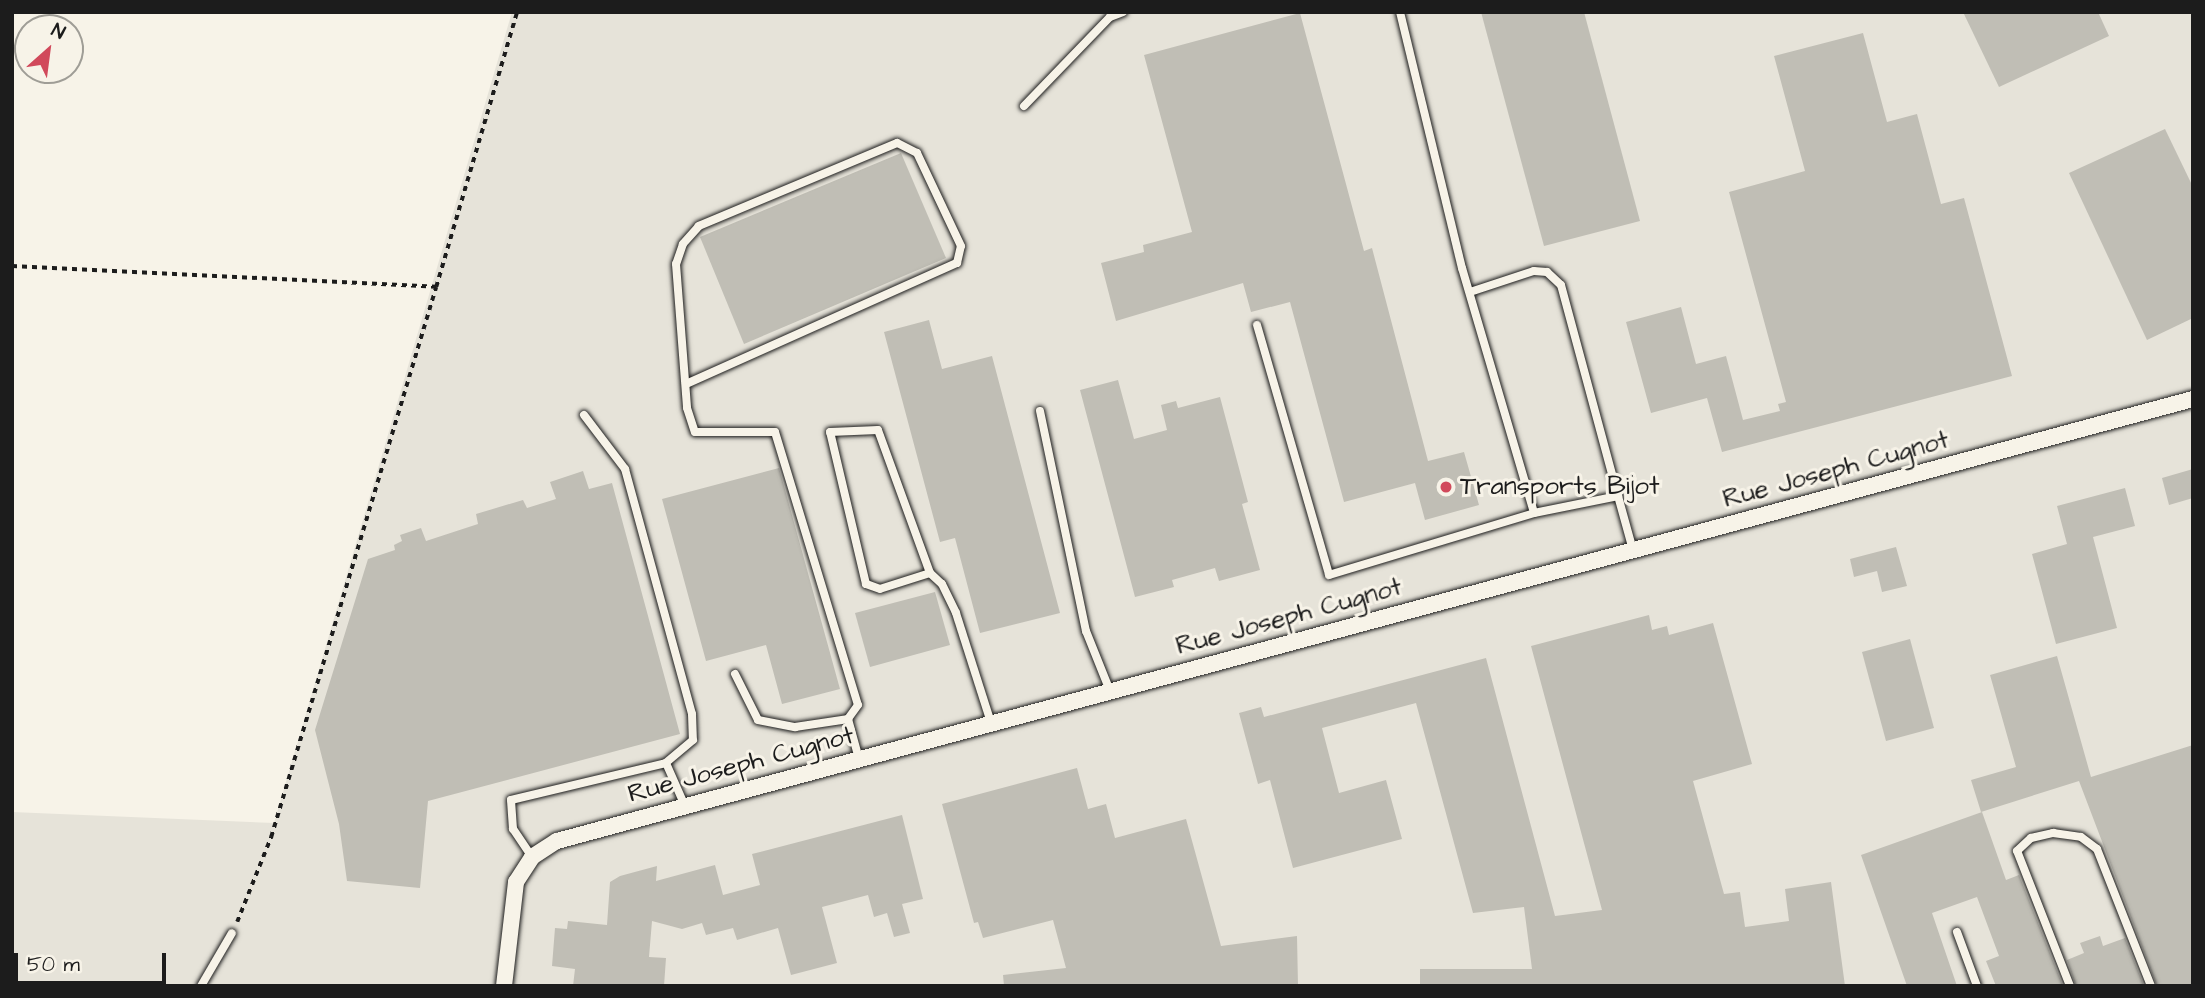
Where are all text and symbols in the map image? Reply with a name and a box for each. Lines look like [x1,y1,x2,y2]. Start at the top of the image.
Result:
north arrow [14,14,84,84]
text: N [47,17,70,46]
street label: Rue Joseph Cugnot [1720,425,1952,515]
place label: Transports Bijot [1460,471,1659,503]
marker: Transports Bijot [1438,479,1454,495]
street label: Rue Joseph Cugnot [1173,572,1405,662]
street label: Rue Joseph Cugnot [625,720,857,810]
scale bar [18,939,170,983]
text: 50 m [27,950,80,979]

